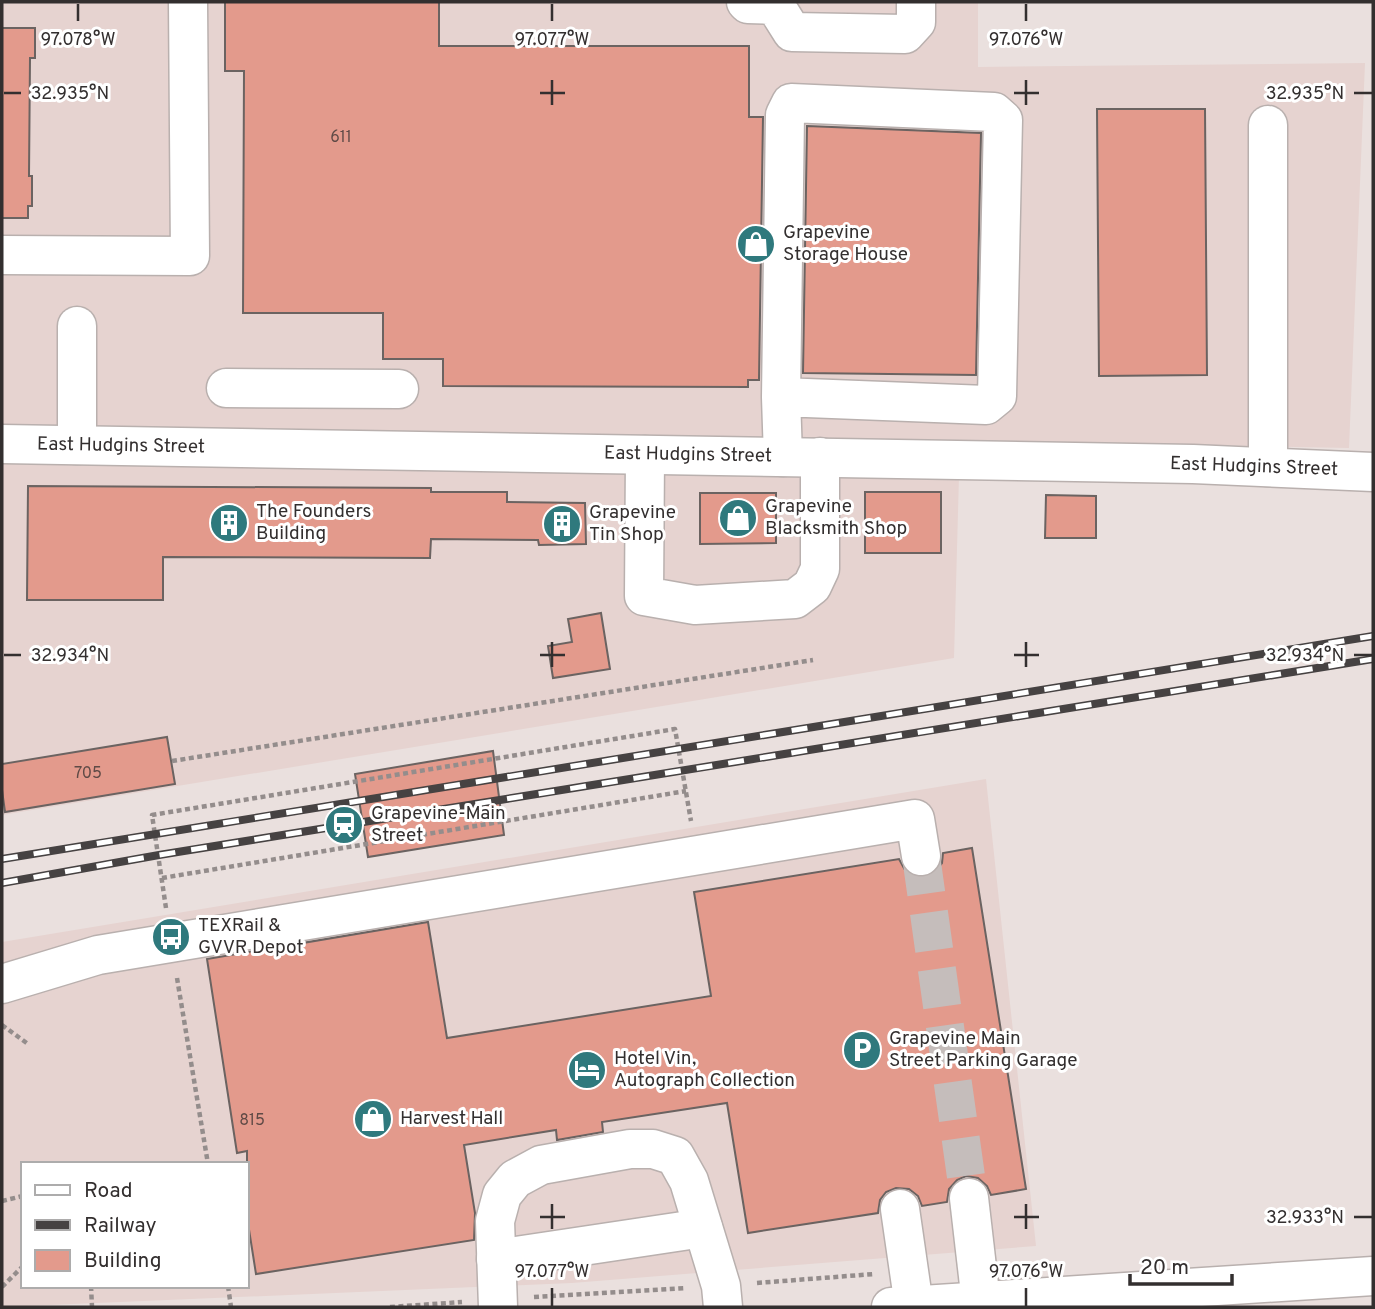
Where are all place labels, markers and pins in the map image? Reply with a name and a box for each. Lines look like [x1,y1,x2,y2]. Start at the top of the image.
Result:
place label: Grapevine Storage House [783,221,908,267]
shop icon: Grapevine Storage House [735,223,777,265]
place label: Grapevine Blacksmith Shop [765,495,907,541]
shop icon: Grapevine Blacksmith Shop [717,497,759,539]
place label: The Founders Building [256,500,372,546]
place label: Grapevine Tin Shop [589,501,676,547]
building icon: The Founders Building [208,502,250,544]
building icon: Grapevine Tin Shop [541,503,583,545]
place label: Grapevine-Main Street [371,802,506,848]
station icon: Grapevine-Main Street [323,804,365,846]
place label: TEXRail & GVVR Depot [198,914,304,960]
bus stop icon: TEXRail & GVVR Depot [150,916,192,958]
place label: Grapevine Main Street Parking Garage [889,1027,1077,1073]
parking icon: Grapevine Main Street Parking Garage [841,1029,883,1071]
place label: Hotel Vin, Autograph Collection [614,1047,795,1093]
hotel icon: Hotel Vin, Autograph Collection [566,1049,608,1091]
shop icon: Harvest Hall [352,1098,394,1140]
place label: Harvest Hall [400,1107,503,1131]

